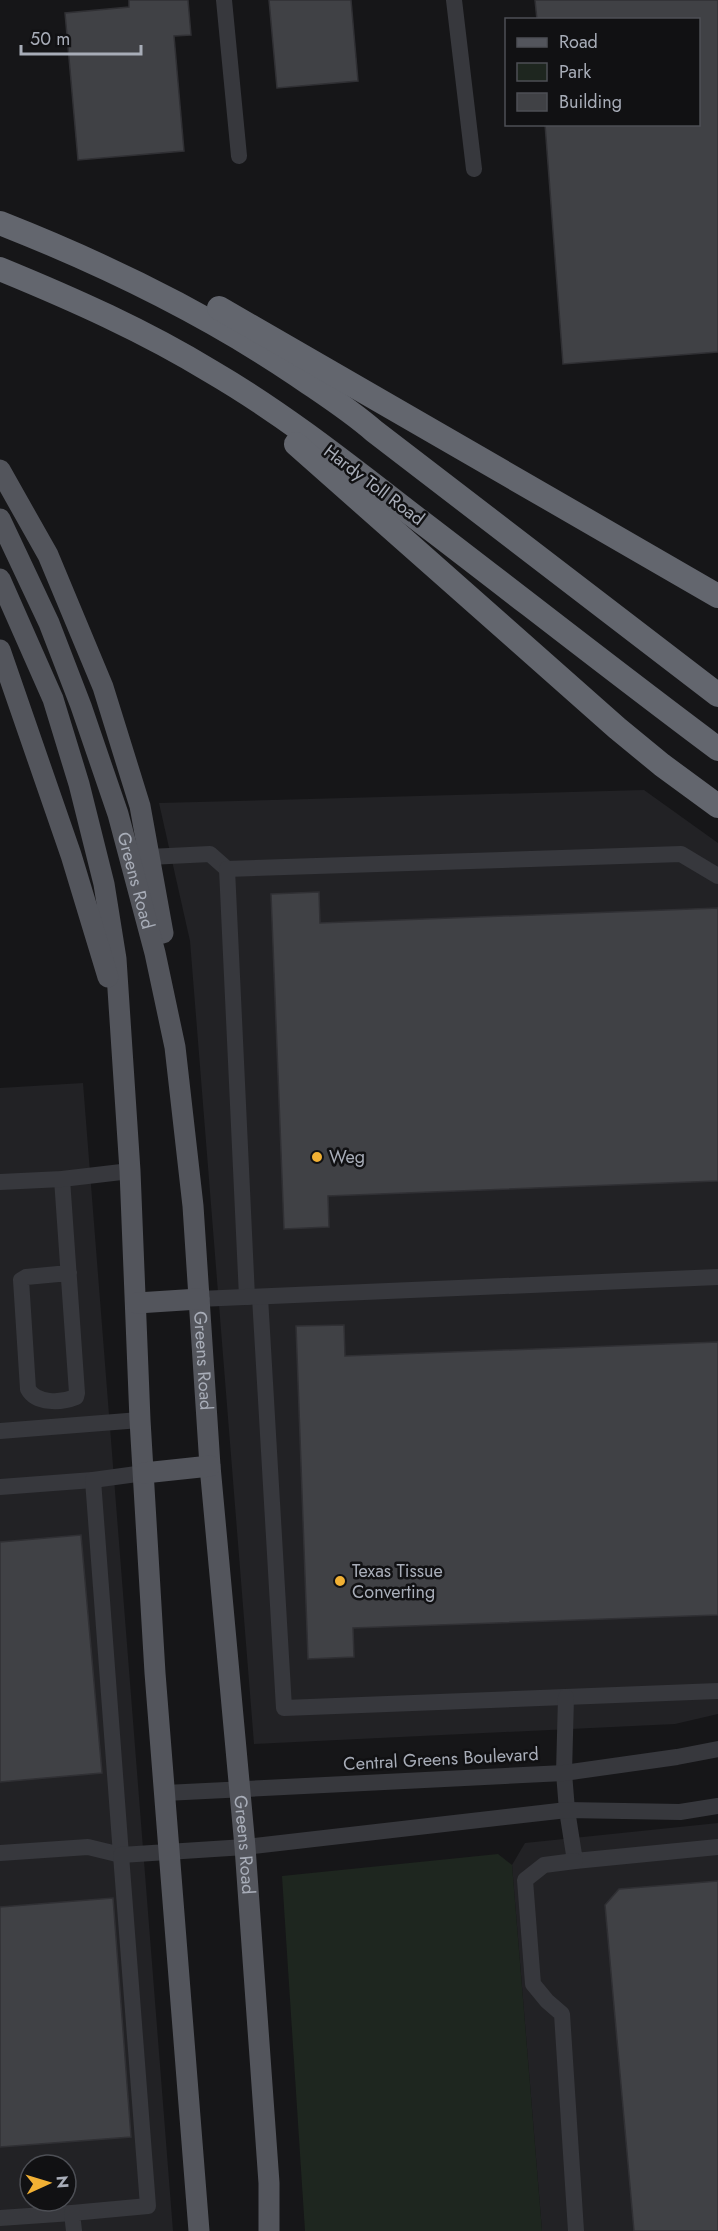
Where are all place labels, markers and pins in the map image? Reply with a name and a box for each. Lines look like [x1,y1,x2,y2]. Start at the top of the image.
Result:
place label: Weg [329,1144,365,1170]
marker: Weg [310,1150,324,1164]
place label: Texas Tissue Converting [352,1558,443,1605]
marker: Texas Tissue Converting [333,1574,347,1588]

